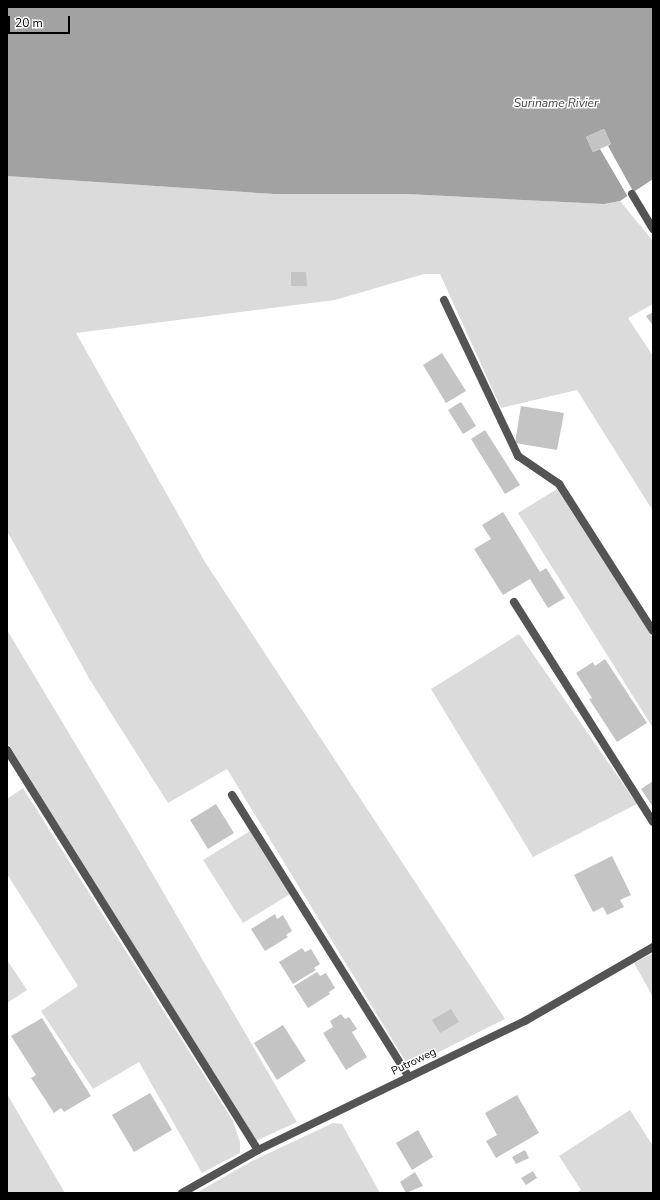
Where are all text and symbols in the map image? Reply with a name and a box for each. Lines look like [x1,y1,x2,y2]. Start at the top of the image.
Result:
scale bar [10,8,72,34]
text: 20 m [15,15,43,31]
water label: Suriname Rivier [514,97,598,111]
street label: Putroweg [389,1045,439,1079]

